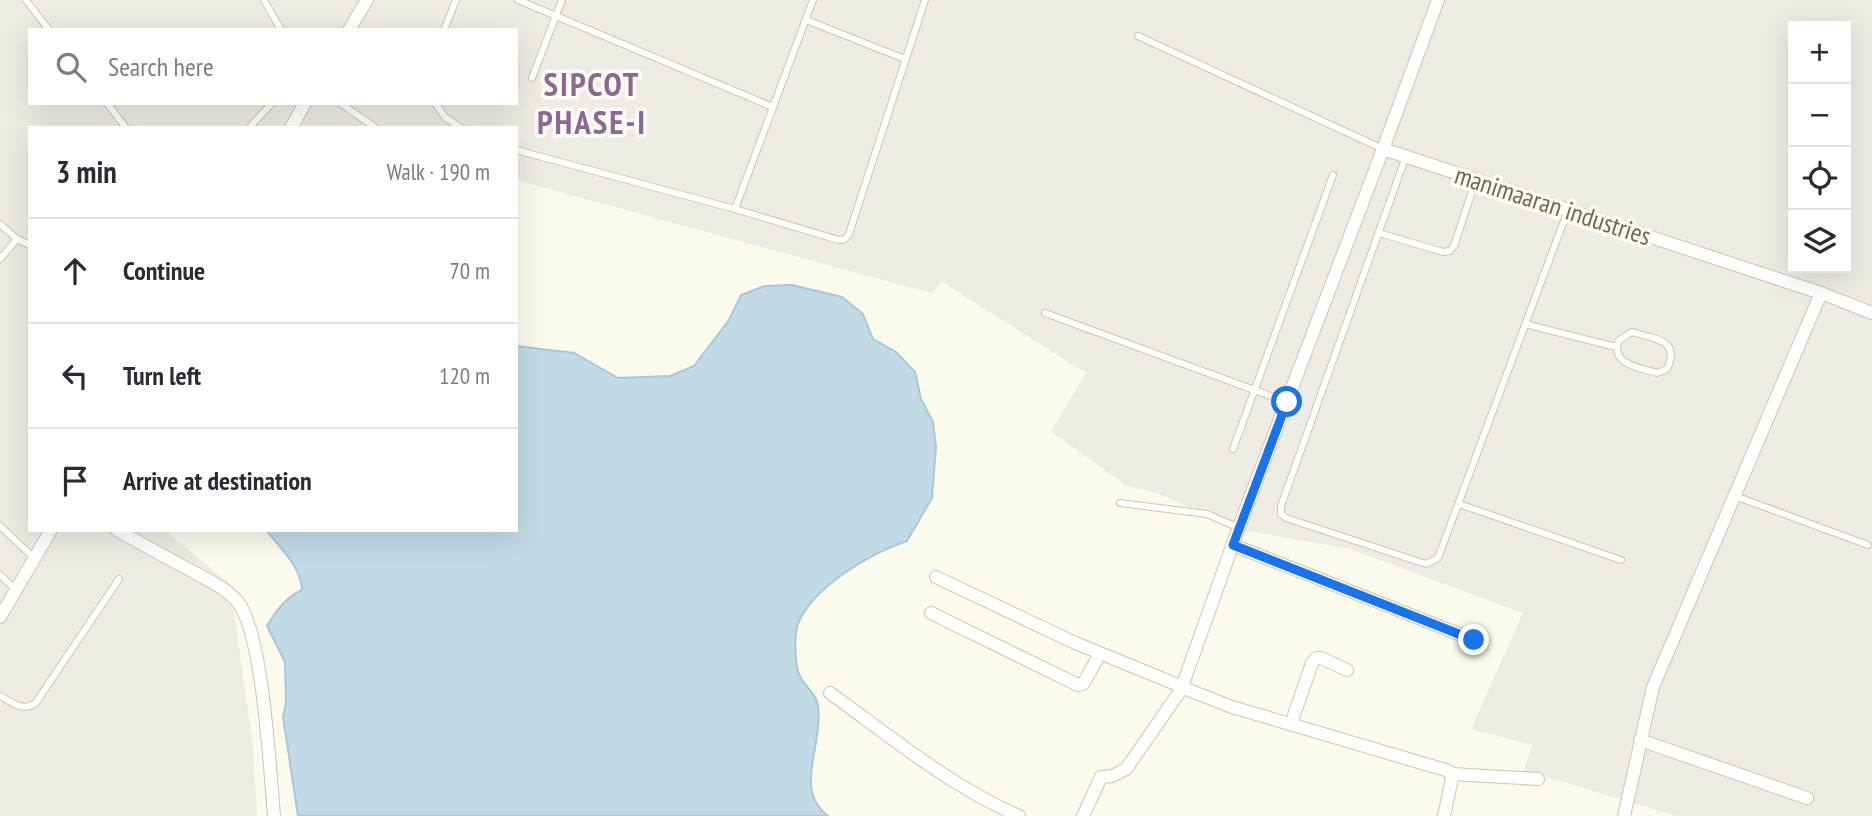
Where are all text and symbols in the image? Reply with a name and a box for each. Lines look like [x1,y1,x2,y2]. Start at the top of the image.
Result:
map controls [1788,21,1851,273]
button: + [1788,21,1851,84]
search box [28,28,518,105]
icon: search [52,48,90,86]
text: Search here [108,50,214,83]
district label: SIPCOT PHASE-I [537,62,647,143]
button: − [1788,84,1851,147]
button: locate [1788,147,1851,210]
text: 3 min [56,152,117,191]
text: Walk · 190 m [387,157,490,186]
street label: manimaaran industries [1451,158,1655,252]
button: layers [1788,210,1851,273]
icon: ahead [56,252,94,290]
text: Continue [123,254,205,287]
text: 70 m [449,256,490,285]
icon: left [56,357,94,395]
text: Turn left [123,359,201,392]
text: 120 m [439,361,490,390]
route start [1271,386,1302,417]
icon: arrive [56,462,94,500]
text: Arrive at destination [123,464,312,497]
route end [1458,624,1489,655]

